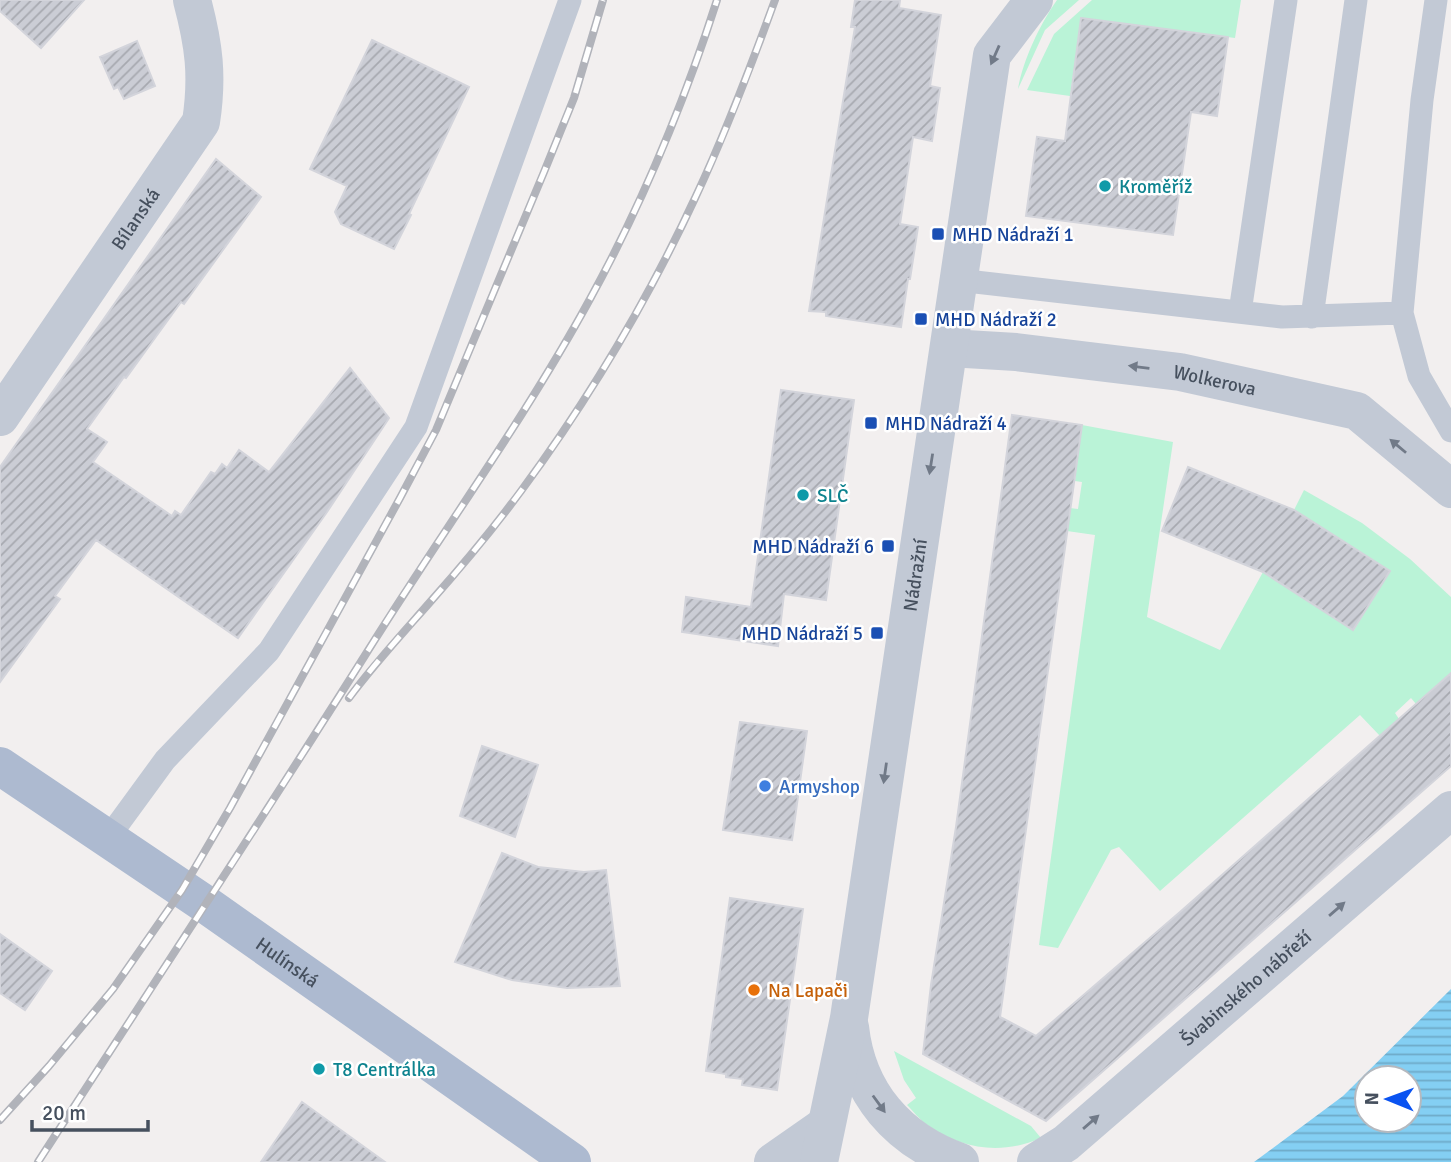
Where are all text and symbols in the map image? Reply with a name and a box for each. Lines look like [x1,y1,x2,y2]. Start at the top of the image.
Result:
one-way arrow [989,45,1001,65]
place label: Kroměříž [1119,175,1192,199]
marker: Kroměříž [1097,178,1113,194]
street label: Bílanská [106,184,166,255]
place label: MHD Nádraží 1 [952,223,1074,247]
marker: MHD Nádraží 1 [930,226,946,242]
place label: MHD Nádraží 2 [935,308,1057,332]
marker: MHD Nádraží 2 [913,311,929,327]
street label: Wolkerova [1171,360,1258,401]
one-way arrow [1128,361,1150,372]
place label: MHD Nádraží 4 [885,412,1007,436]
marker: MHD Nádraží 4 [863,415,879,431]
one-way arrow [1390,438,1408,453]
one-way arrow [925,453,936,475]
place label: SLČ [817,483,848,508]
marker: SLČ [795,487,811,503]
place label: MHD Nádraží 6 [752,535,874,559]
street label: Nádražní [899,536,933,613]
marker: MHD Nádraží 6 [880,538,896,554]
place label: MHD Nádraží 5 [741,622,863,646]
marker: MHD Nádraží 5 [869,625,885,641]
one-way arrow [879,762,890,784]
place label: Armyshop [779,775,860,799]
marker: Armyshop [757,778,773,794]
one-way arrow [1328,901,1346,917]
street label: Švabinského nábřeží [1175,925,1317,1052]
street label: Hulínská [251,932,323,993]
place label: Na Lapači [768,979,848,1003]
marker: Na Lapači [746,982,762,998]
place label: T8 Centrálka [333,1058,436,1082]
marker: T8 Centrálka [311,1061,327,1077]
north arrow [1353,1064,1423,1134]
scale bar [32,1088,147,1132]
text: N [1360,1092,1384,1106]
one-way arrow [872,1094,886,1113]
text: 20 m [42,1100,86,1126]
one-way arrow [1082,1114,1100,1130]

